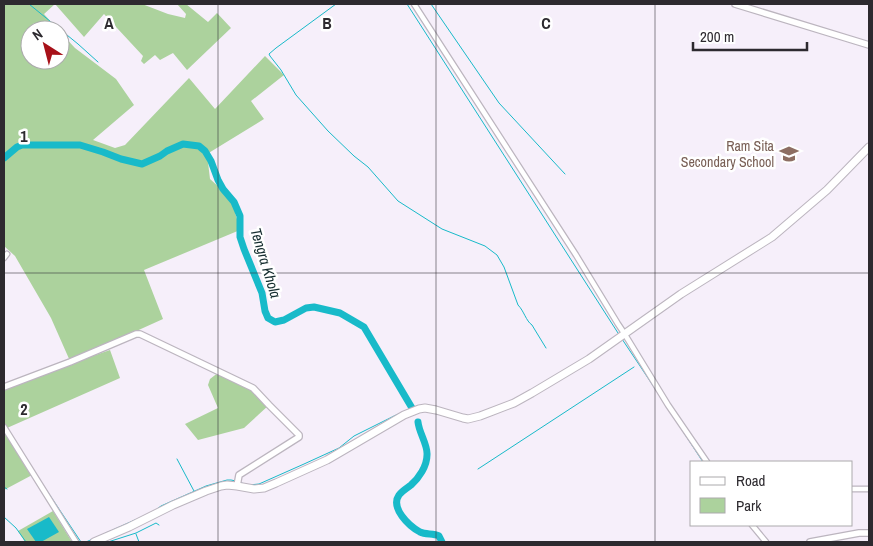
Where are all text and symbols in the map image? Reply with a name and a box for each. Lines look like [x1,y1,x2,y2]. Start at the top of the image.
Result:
text: A [104,12,114,34]
text: B [322,12,332,34]
text: C [541,12,551,34]
north arrow [20,20,70,70]
scale bar [693,20,807,52]
text: N [29,25,46,44]
text: 200 m [700,26,734,47]
text: 1 [20,125,28,147]
place label: Ram Sita Secondary School [681,137,775,171]
school or university icon: Ram Sita Secondary School [778,143,800,165]
water label: Tengra Khola [245,225,287,301]
text: 2 [20,398,28,420]
legend [690,461,853,526]
text: Road [736,470,765,491]
text: Park [736,495,762,516]

